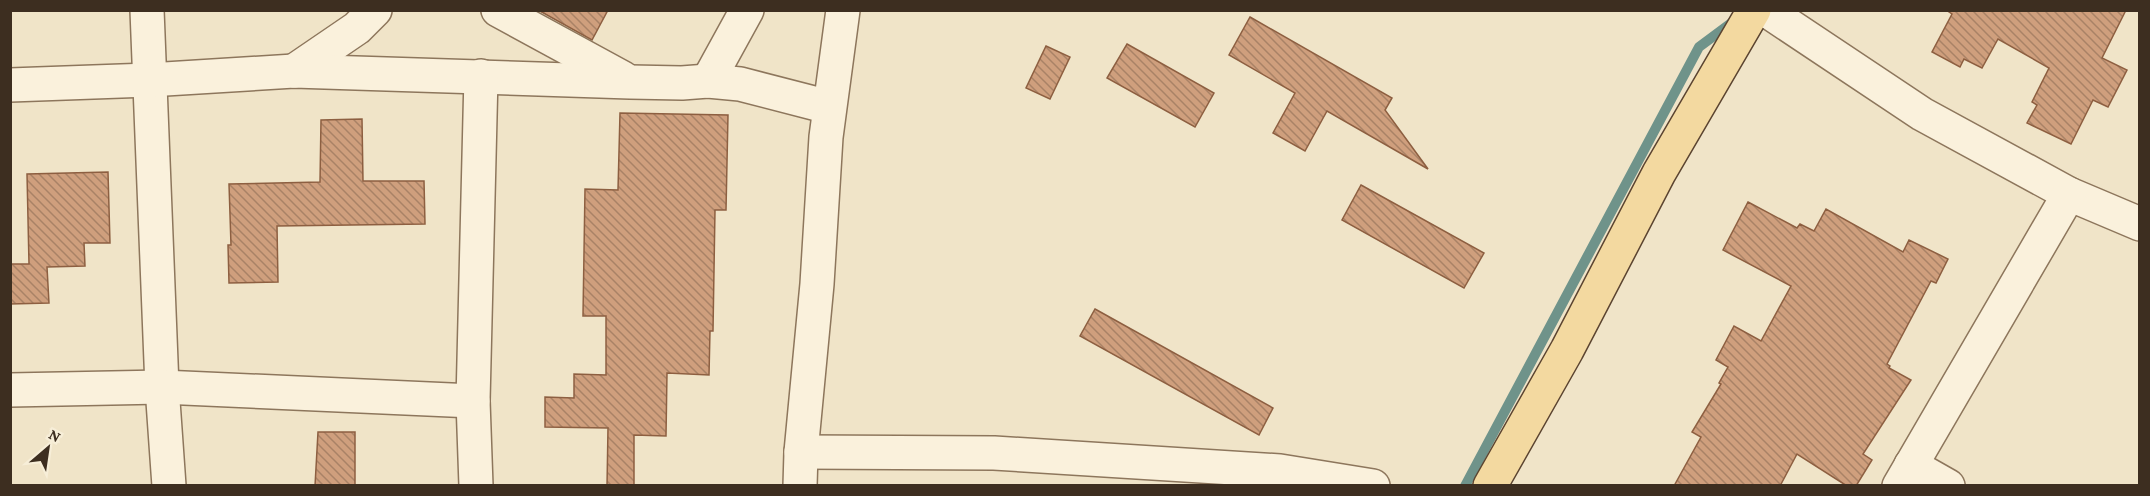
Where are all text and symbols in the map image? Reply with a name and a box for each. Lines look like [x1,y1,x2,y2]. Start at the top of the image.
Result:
north arrow [18,418,78,478]
text: N [46,425,64,445]

